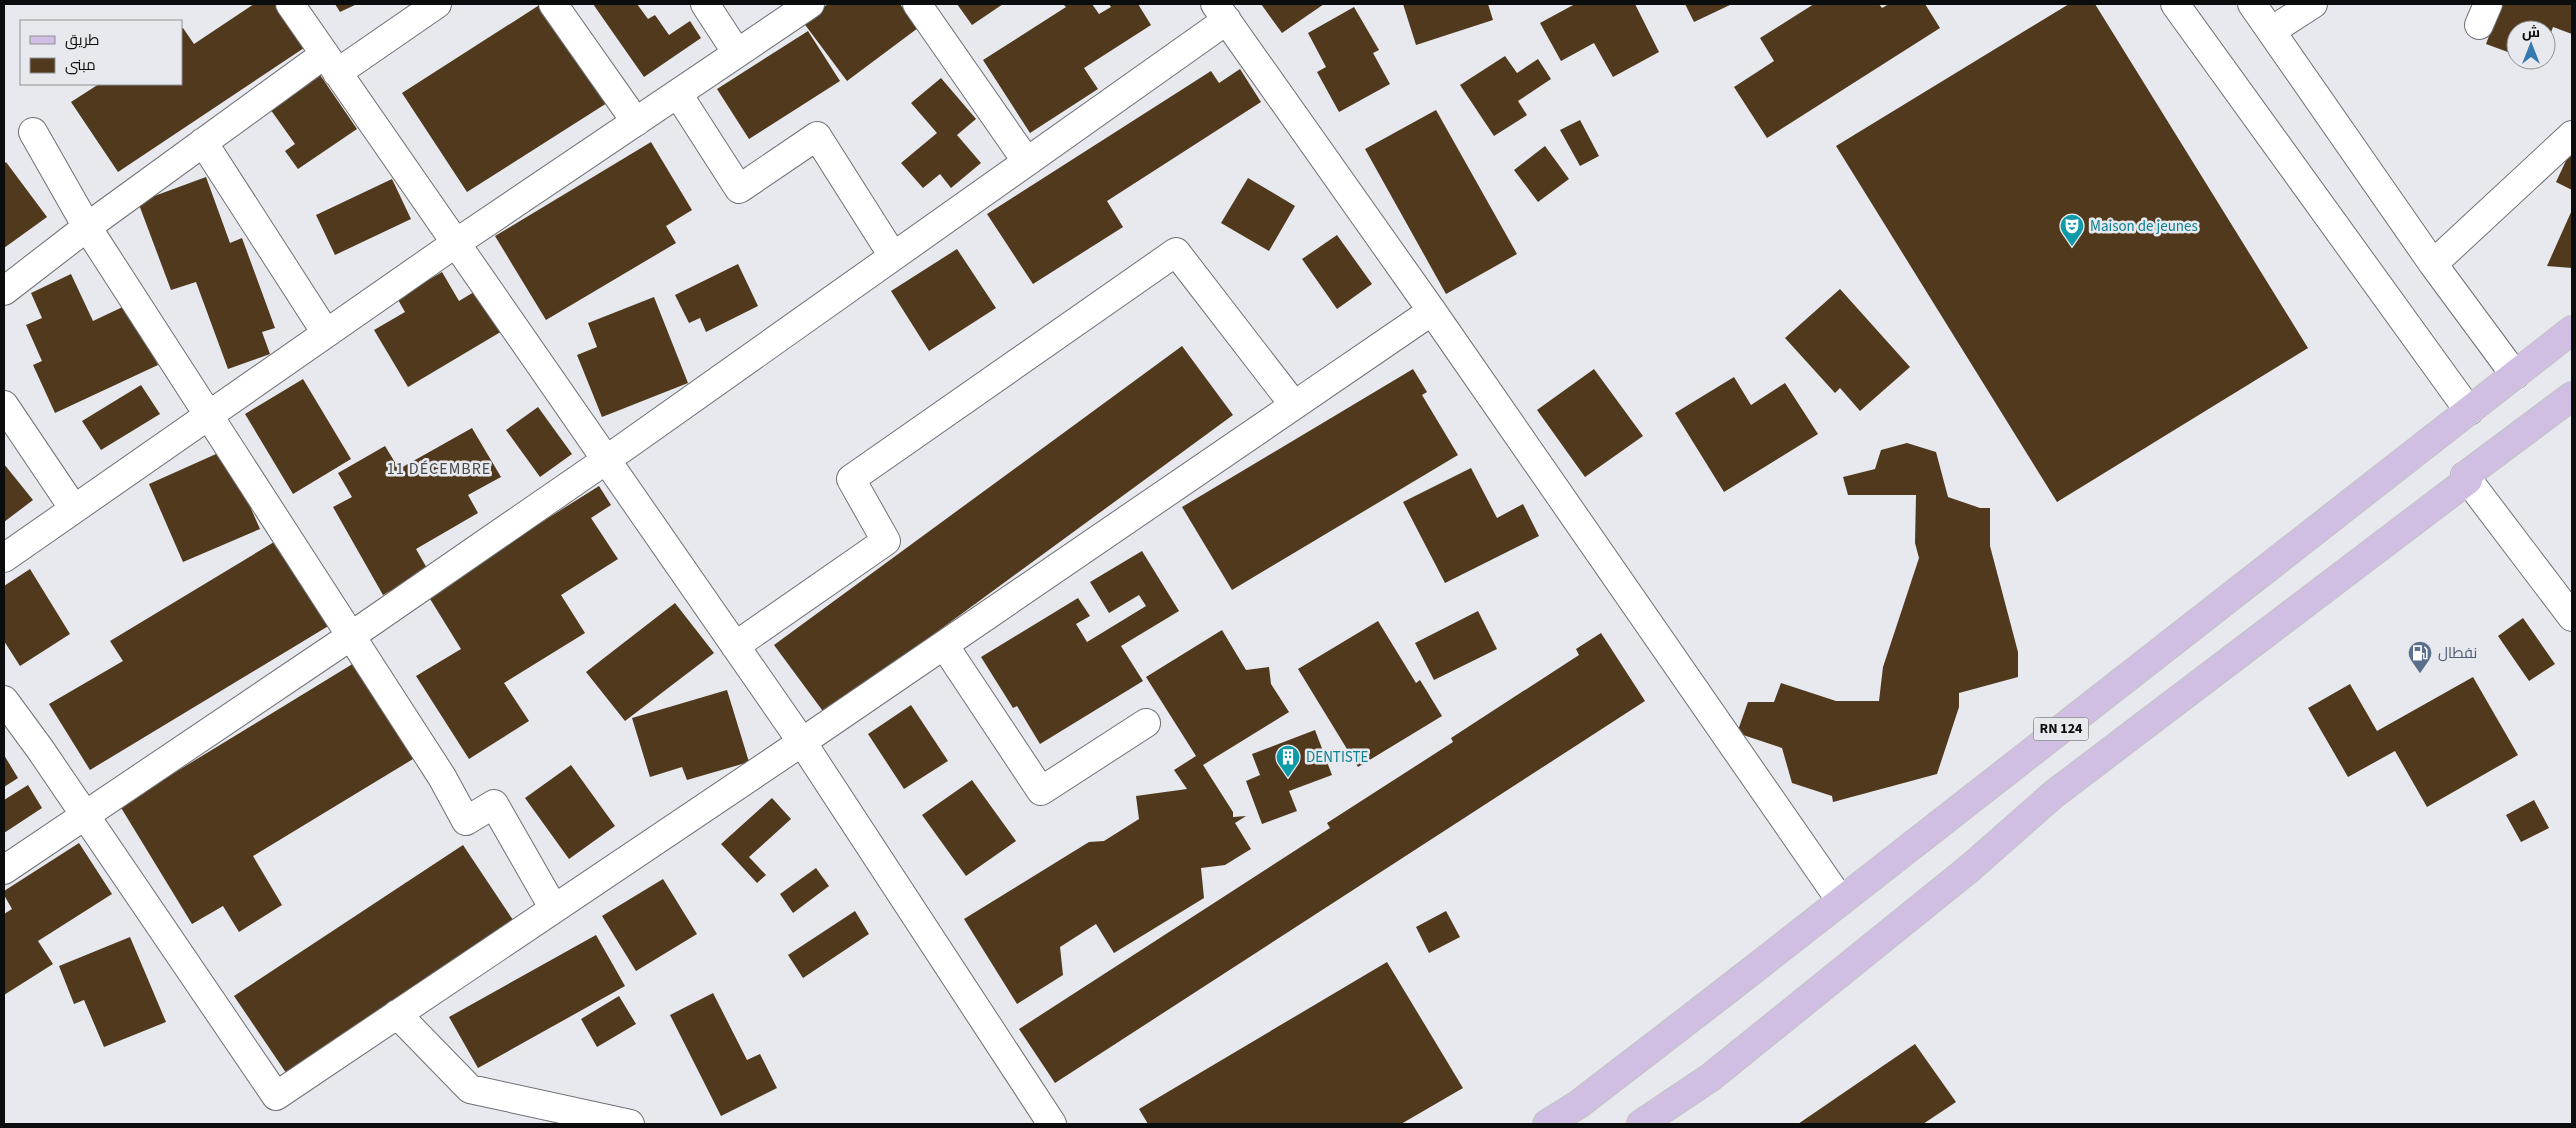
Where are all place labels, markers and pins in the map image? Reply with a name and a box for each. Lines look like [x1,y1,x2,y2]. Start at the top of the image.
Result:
theatre icon: Maison de jeunes [2059,213,2085,247]
place label: Maison de jeunes [2090,216,2198,237]
fuel station icon: نفطال [2407,640,2433,674]
place label: نفطال [2438,643,2477,664]
building icon: DENTISTE [1275,744,1301,778]
place label: DENTISTE [1306,747,1369,768]

